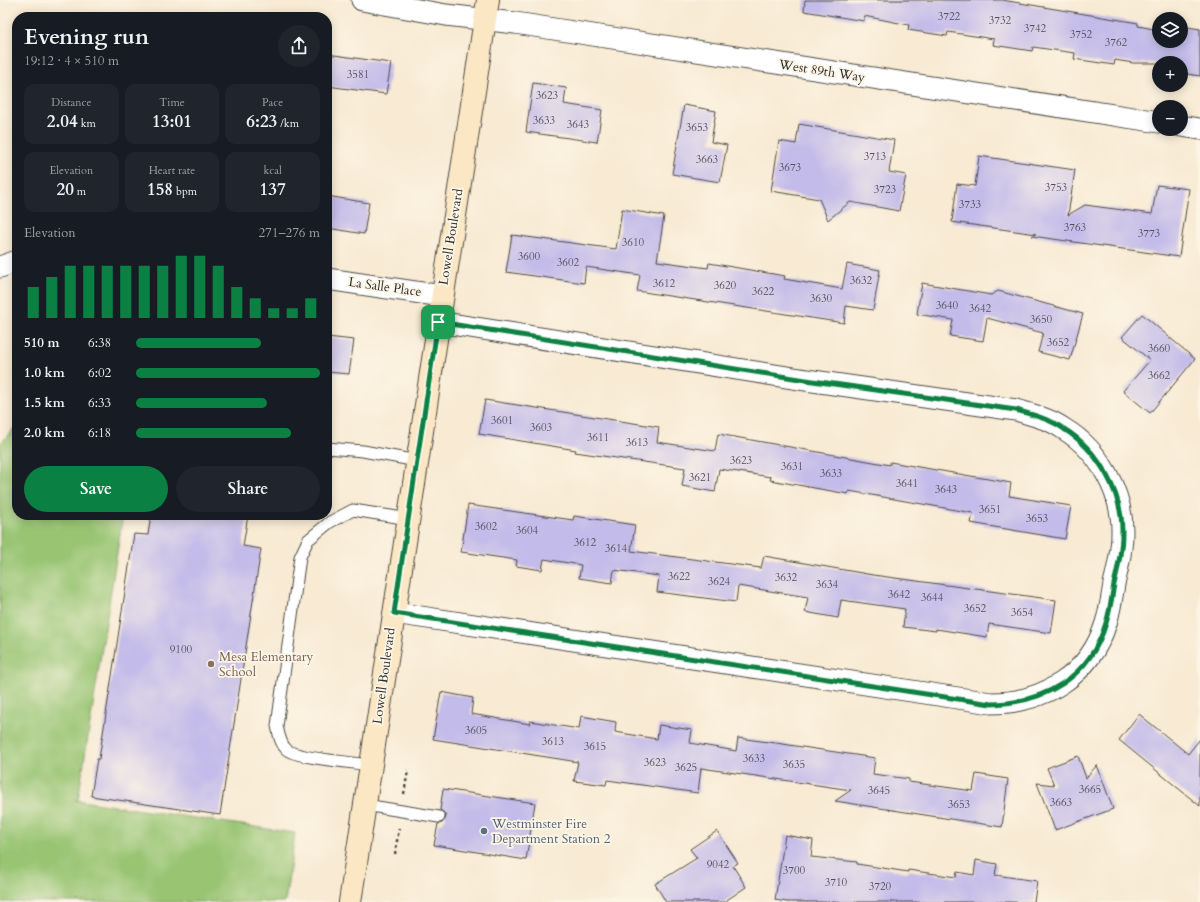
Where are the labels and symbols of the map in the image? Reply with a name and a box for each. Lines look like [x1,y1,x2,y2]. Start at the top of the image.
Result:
house number: 3722 [938,9,961,24]
house number: 3732 [989,13,1012,28]
house number: 3742 [1024,21,1047,36]
house number: 3752 [1070,27,1093,42]
house number: 3762 [1105,35,1128,50]
street label: West 89th Way [777,55,867,87]
house number: 3581 [347,67,369,82]
house number: 3623 [536,88,559,103]
house number: 3633 [533,113,556,128]
house number: 3643 [567,117,590,132]
house number: 3653 [686,120,709,135]
house number: 3713 [864,149,887,164]
house number: 3663 [696,152,719,167]
house number: 3673 [779,160,802,175]
house number: 3753 [1045,180,1068,195]
house number: 3723 [874,182,897,197]
street label: Lowell Boulevard [434,187,468,287]
house number: 3733 [959,197,982,212]
house number: 3763 [1064,220,1087,235]
house number: 3773 [1138,226,1161,241]
house number: 3610 [622,235,645,250]
house number: 3600 [518,249,541,264]
house number: 3602 [557,255,580,270]
street label: La Salle Place [347,273,423,301]
house number: 3632 [850,273,873,288]
house number: 3612 [653,276,676,291]
house number: 3620 [714,278,737,293]
house number: 3622 [752,284,775,299]
house number: 3630 [810,291,833,306]
house number: 3640 [936,298,959,313]
house number: 3642 [969,301,992,316]
pin [421,305,455,339]
house number: 3650 [1030,312,1053,327]
house number: 3652 [1047,335,1070,350]
house number: 3660 [1148,341,1171,356]
house number: 3662 [1148,368,1171,383]
house number: 3601 [491,413,513,428]
house number: 3603 [530,420,553,435]
house number: 3611 [587,430,609,445]
house number: 3613 [626,435,649,450]
house number: 3623 [730,453,753,468]
house number: 3631 [781,459,803,474]
house number: 3633 [820,466,843,481]
house number: 3621 [689,470,711,485]
house number: 3641 [896,476,918,491]
house number: 3643 [935,482,958,497]
house number: 3651 [979,502,1001,517]
house number: 3653 [1026,511,1049,526]
house number: 3602 [475,519,498,534]
house number: 3604 [516,523,539,538]
house number: 3612 [574,535,597,550]
house number: 3614 [605,541,628,556]
house number: 3622 [668,569,691,584]
house number: 3632 [775,570,798,585]
house number: 3624 [708,574,731,589]
house number: 3634 [816,577,839,592]
house number: 3642 [888,587,911,602]
house number: 3644 [921,590,944,605]
house number: 3652 [964,601,987,616]
house number: 3654 [1011,605,1034,620]
street label: Lowell Boulevard [368,626,400,725]
house number: 9100 [170,642,193,657]
place label: Mesa Elementary School [219,648,314,681]
marker: Mesa Elementary School [206,659,216,669]
house number: 3605 [465,723,487,738]
house number: 3613 [542,734,565,749]
house number: 3615 [584,739,606,754]
house number: 3633 [743,751,766,766]
house number: 3623 [644,755,667,770]
house number: 3635 [783,757,805,772]
house number: 3625 [675,760,697,775]
house number: 3665 [1079,782,1101,797]
house number: 3645 [868,783,890,798]
house number: 3663 [1050,795,1073,810]
house number: 3653 [948,797,971,812]
place label: Westminster Fire Department Station 2 [491,815,611,848]
marker: Westminster Fire Department Station 2 [479,826,489,836]
house number: 9042 [707,857,730,872]
house number: 3700 [783,863,806,878]
house number: 3710 [825,875,848,890]
house number: 3720 [869,879,892,894]

